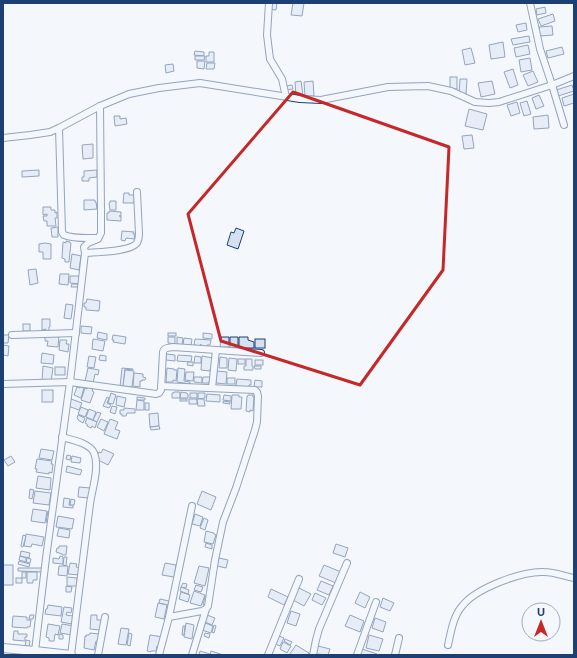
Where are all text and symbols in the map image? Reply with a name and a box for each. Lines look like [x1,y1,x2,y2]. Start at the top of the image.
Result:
north arrow [521,602,561,642]
text: U [537,605,545,619]

